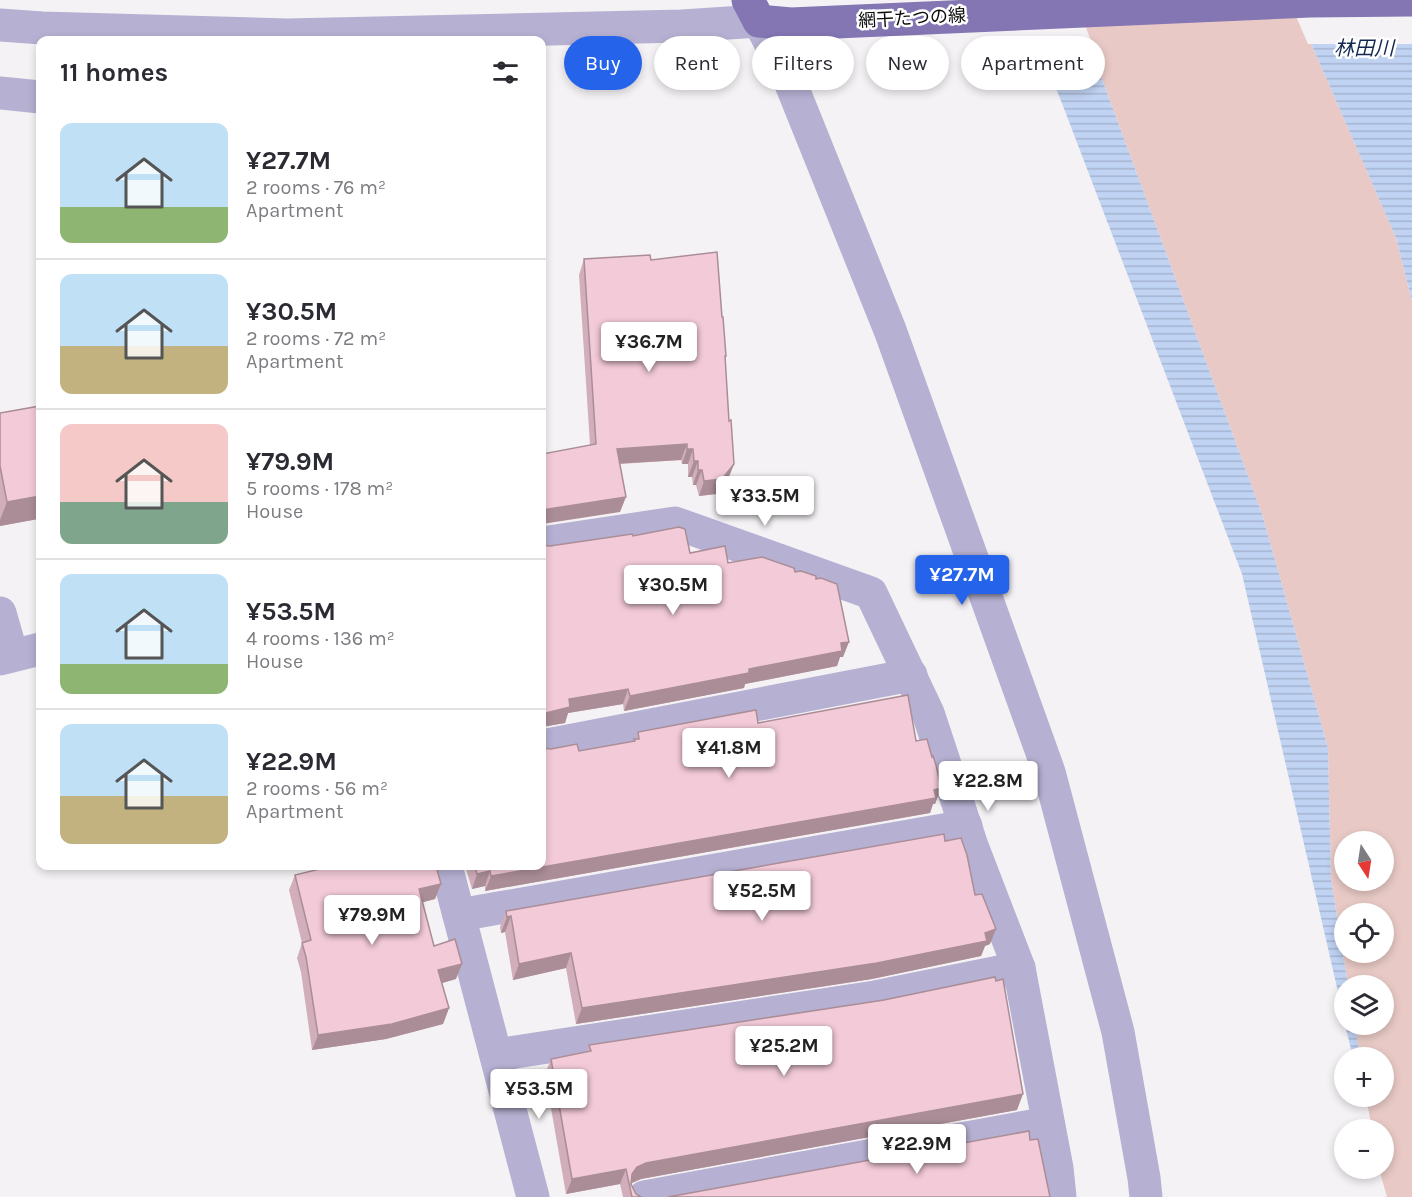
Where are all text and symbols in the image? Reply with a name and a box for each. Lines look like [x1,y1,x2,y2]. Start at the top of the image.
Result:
street label: 網干たつの線 [857,4,967,32]
chip: Buy [564,36,642,90]
chip: Rent [654,36,740,90]
chip: Filters [752,36,854,90]
chip: New [866,36,949,90]
chip: Apartment [961,36,1105,90]
water label: 林田川 [1334,37,1396,60]
icon: filters [489,56,522,89]
text: 11 homes [60,57,168,88]
text: ¥27.7M [246,145,331,176]
icon: home [108,147,180,219]
text: 2 rooms · 76 m² [246,176,386,199]
text: Apartment [246,199,344,222]
text: ¥30.5M [246,296,337,327]
icon: home [108,298,180,370]
pin: ¥36.7M [600,322,698,373]
text: 2 rooms · 72 m² [246,327,386,350]
text: ¥36.7M [615,330,683,353]
text: Apartment [246,350,344,373]
text: ¥79.9M [246,446,334,477]
icon: home [108,448,180,520]
pin: ¥33.5M [716,476,814,527]
text: 5 rooms · 178 m² [246,477,393,500]
text: ¥33.5M [730,484,800,507]
text: House [246,500,303,523]
pin: ¥27.7M [913,555,1011,606]
text: ¥27.7M [929,563,995,586]
pin: ¥30.5M [624,565,722,616]
text: ¥30.5M [638,573,708,596]
text: ¥53.5M [246,596,336,627]
icon: home [108,598,180,670]
text: 4 rooms · 136 m² [246,627,395,650]
text: House [246,650,303,673]
pin: ¥41.8M [680,728,778,779]
text: ¥41.8M [696,736,762,759]
text: ¥22.9M [246,746,337,777]
icon: home [108,748,180,820]
pin: ¥22.8M [939,761,1037,812]
text: ¥22.8M [953,769,1023,792]
text: 2 rooms · 56 m² [246,777,388,800]
text: Apartment [246,800,344,823]
north arrow [1334,831,1394,891]
map controls [1334,831,1394,1179]
pin: ¥52.5M [713,871,811,922]
text: ¥52.5M [728,879,796,902]
pin: ¥79.9M [323,895,421,946]
text: ¥79.9M [338,903,406,926]
button: locate [1334,903,1394,963]
button: layers [1334,975,1394,1035]
pin: ¥25.2M [735,1026,833,1077]
text: ¥25.2M [749,1034,819,1057]
button: + [1334,1047,1394,1107]
pin: ¥53.5M [490,1069,588,1120]
text: ¥53.5M [504,1077,574,1100]
button: − [1334,1119,1394,1179]
pin: ¥22.9M [868,1124,966,1175]
text: ¥22.9M [882,1132,952,1155]

